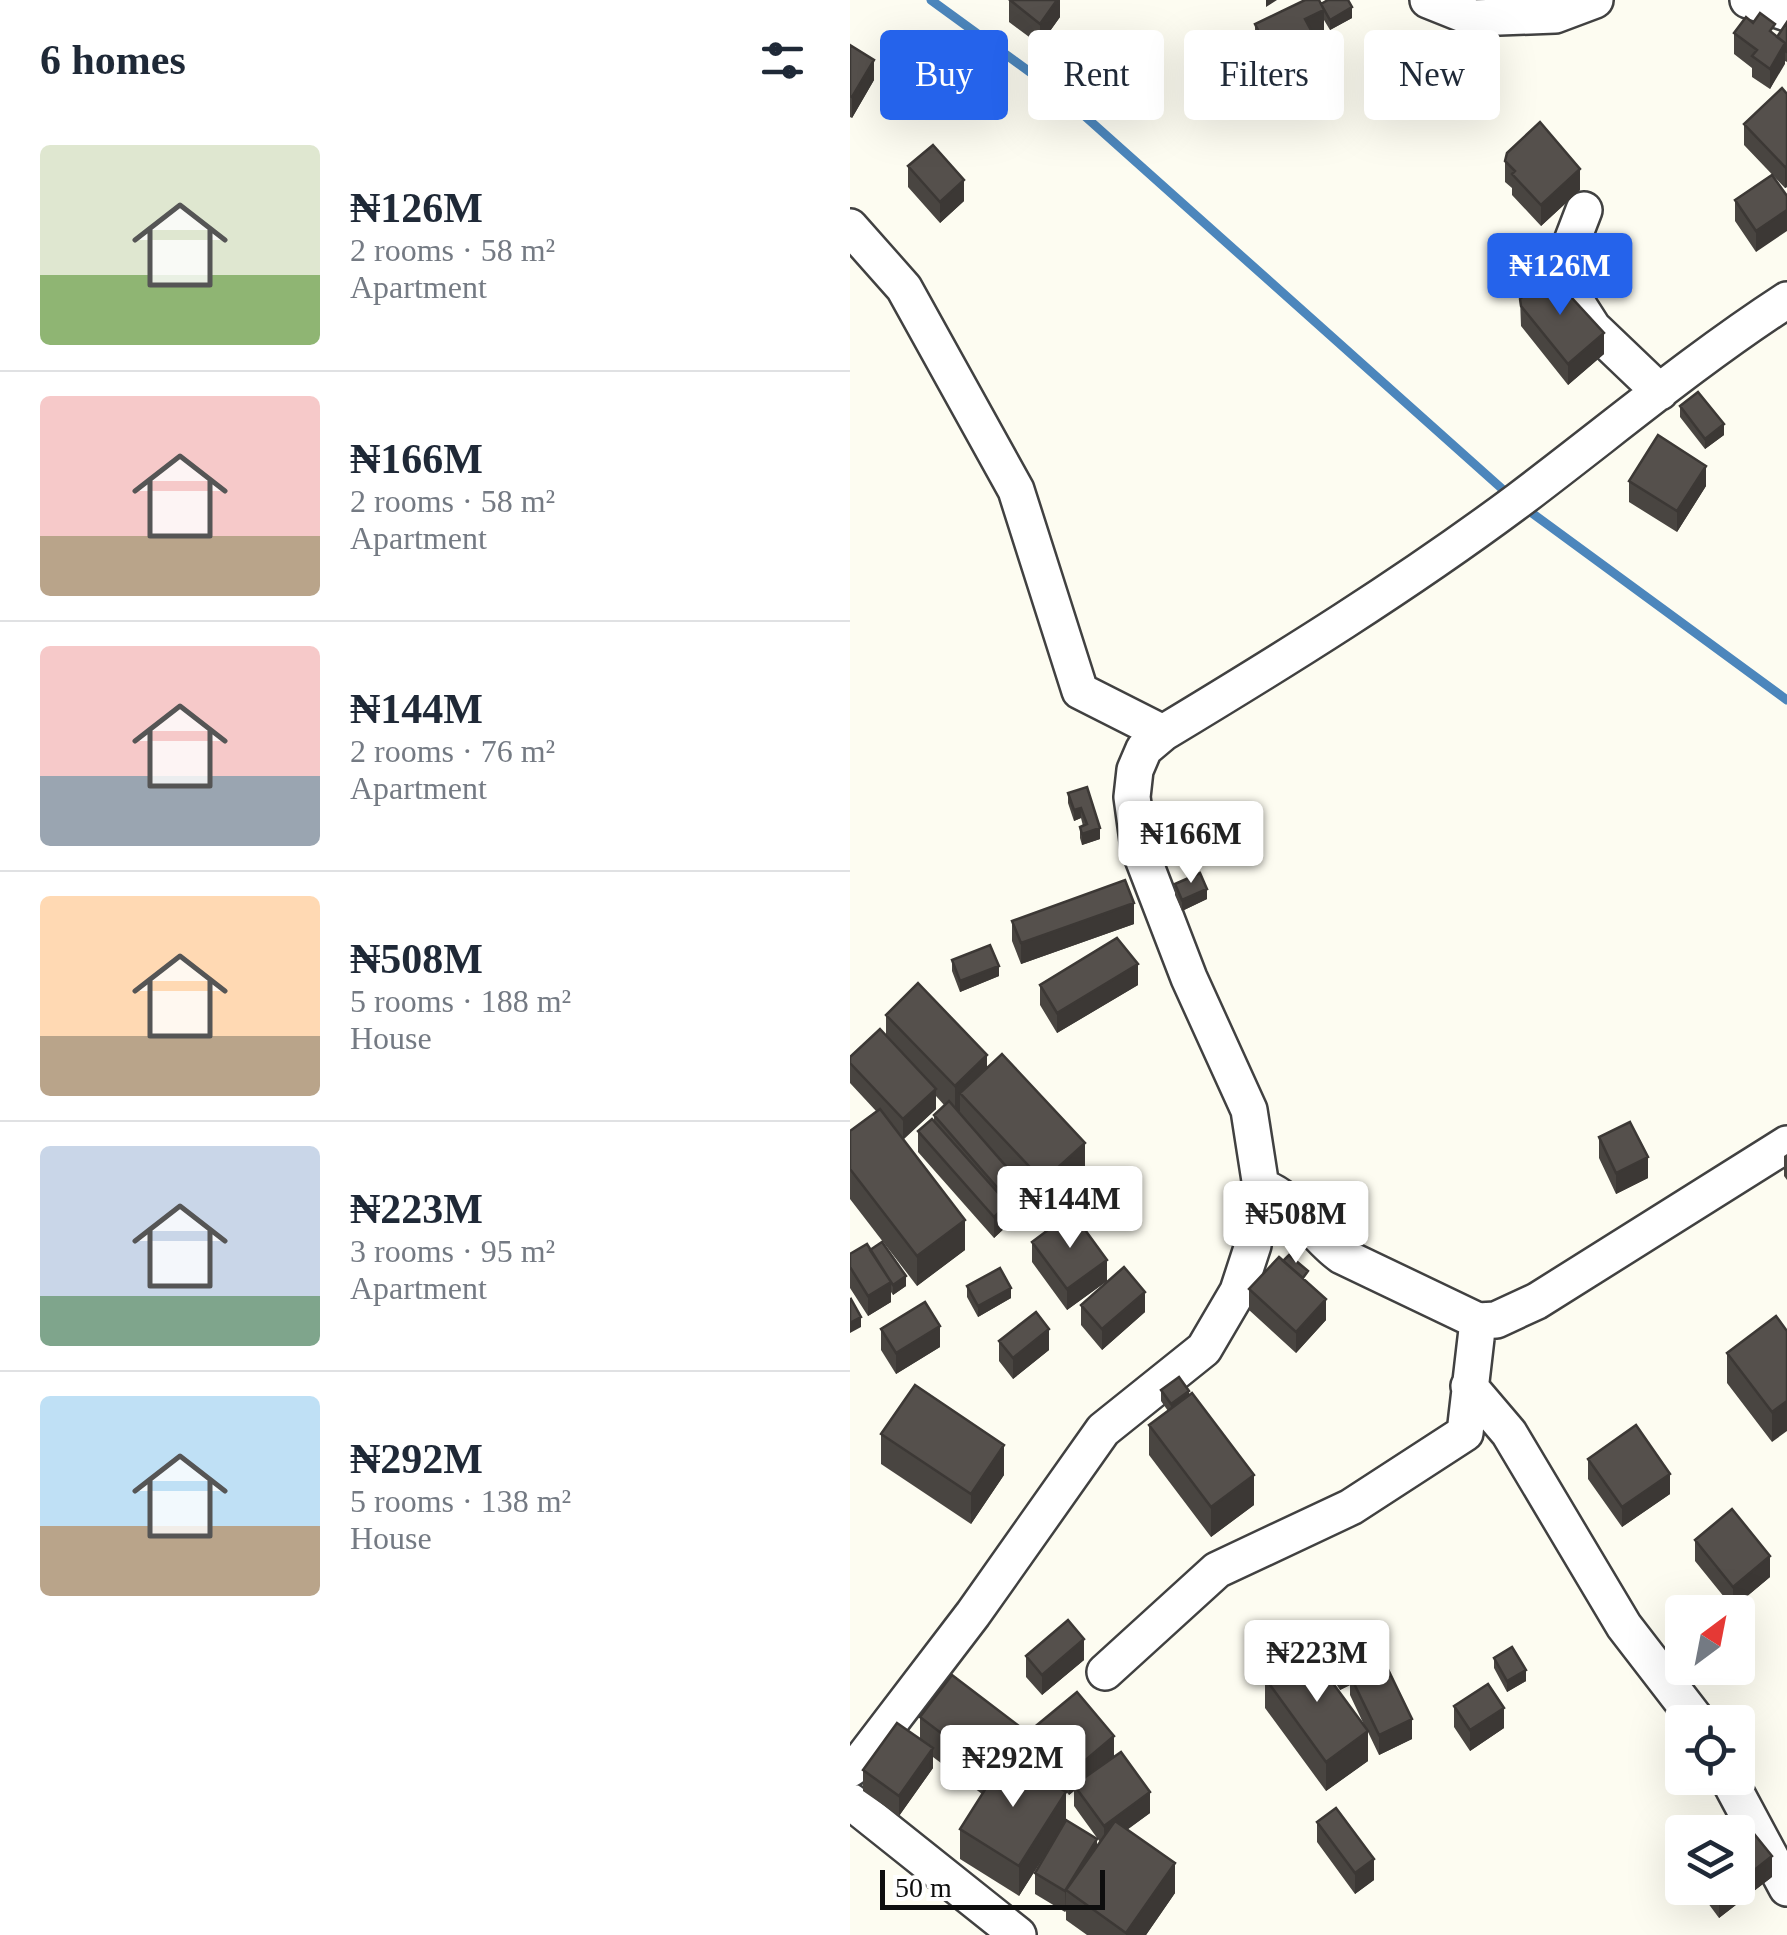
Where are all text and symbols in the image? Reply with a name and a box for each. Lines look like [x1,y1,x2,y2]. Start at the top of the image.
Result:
chip: Buy [880,30,1008,120]
chip: Rent [1028,30,1164,120]
chip: Filters [1184,30,1344,120]
chip: New [1364,30,1500,120]
icon: filters [755,33,810,88]
text: 6 homes [40,37,186,83]
icon: home [120,185,240,305]
text: ₦126M [350,185,483,231]
text: 2 rooms · 58 m² [350,232,555,268]
pin: ₦126M [1490,233,1630,318]
text: ₦126M [1509,247,1611,283]
text: Apartment [350,269,487,305]
icon: home [120,436,240,556]
text: ₦166M [350,436,483,482]
text: 2 rooms · 58 m² [350,483,555,519]
text: Apartment [350,520,487,556]
icon: home [120,686,240,806]
text: ₦144M [350,686,483,732]
text: 2 rooms · 76 m² [350,733,555,769]
text: Apartment [350,770,487,806]
pin: ₦166M [1121,801,1261,886]
text: ₦166M [1140,815,1242,851]
icon: home [120,936,240,1056]
text: ₦508M [350,936,483,982]
text: 5 rooms · 188 m² [350,983,571,1019]
text: House [350,1020,432,1056]
pin: ₦144M [1000,1166,1140,1251]
text: ₦144M [1019,1180,1121,1216]
pin: ₦508M [1226,1181,1366,1266]
icon: home [120,1186,240,1306]
text: ₦223M [350,1186,483,1232]
text: ₦508M [1245,1195,1347,1231]
text: 3 rooms · 95 m² [350,1233,555,1269]
text: Apartment [350,1270,487,1306]
icon: home [120,1436,240,1556]
text: ₦292M [350,1436,483,1482]
text: 5 rooms · 138 m² [350,1483,571,1519]
text: House [350,1520,432,1556]
north arrow [1665,1595,1755,1685]
map controls [1665,1595,1755,1905]
pin: ₦223M [1247,1620,1387,1705]
text: ₦223M [1266,1634,1368,1670]
button: locate [1665,1705,1755,1795]
pin: ₦292M [943,1725,1083,1810]
text: ₦292M [962,1739,1064,1775]
button: layers [1665,1815,1755,1905]
scale bar [880,1865,1105,1910]
text: 50 m [895,1872,952,1903]

